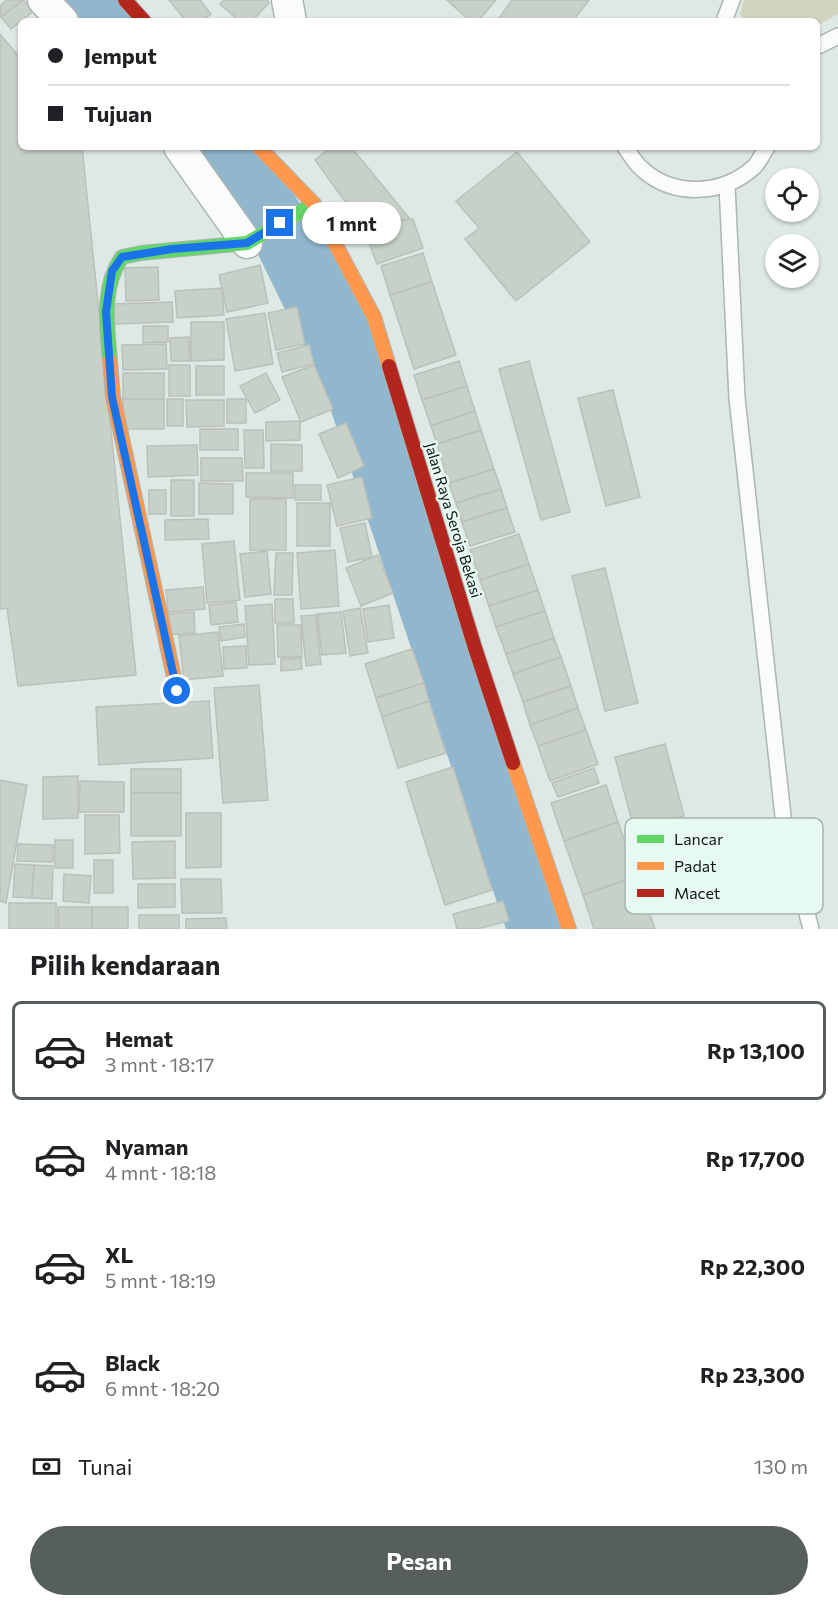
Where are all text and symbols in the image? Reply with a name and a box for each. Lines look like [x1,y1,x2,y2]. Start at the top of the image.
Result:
text: Jemput [84,42,157,69]
text: Tujuan [84,100,152,127]
map controls [765,168,819,288]
button: locate [765,168,819,222]
callout: 1 mnt [301,202,400,244]
route end [266,209,293,236]
text: 1 mnt [326,211,377,235]
button: layers [765,234,819,288]
street label: Jalan Raya Seroja Bekasi [422,440,486,600]
route start [163,677,190,704]
legend [625,818,823,914]
text: Lancar [674,829,724,848]
text: Padat [674,856,717,875]
text: Macet [674,883,721,902]
text: Pilih kendaraan [30,948,220,981]
icon: car [33,1024,87,1078]
text: Hemat [105,1025,173,1052]
text: Rp 13,100 [707,1037,805,1064]
text: 3 mnt · 18:17 [105,1052,214,1076]
icon: car [33,1132,87,1186]
text: Nyaman [105,1133,188,1160]
text: Rp 17,700 [706,1145,805,1172]
text: 4 mnt · 18:18 [105,1160,216,1184]
icon: car [33,1240,87,1294]
text: XL [105,1241,133,1268]
text: Rp 22,300 [700,1253,805,1280]
text: 5 mnt · 18:19 [105,1268,216,1292]
icon: car [33,1348,87,1402]
text: Black [105,1349,160,1376]
text: Rp 23,300 [700,1361,805,1388]
text: 6 mnt · 18:20 [105,1376,220,1400]
icon: cash [30,1450,63,1483]
text: Tunai [78,1453,132,1480]
text: 130 m [754,1454,808,1478]
button: Pesan [30,1526,808,1595]

